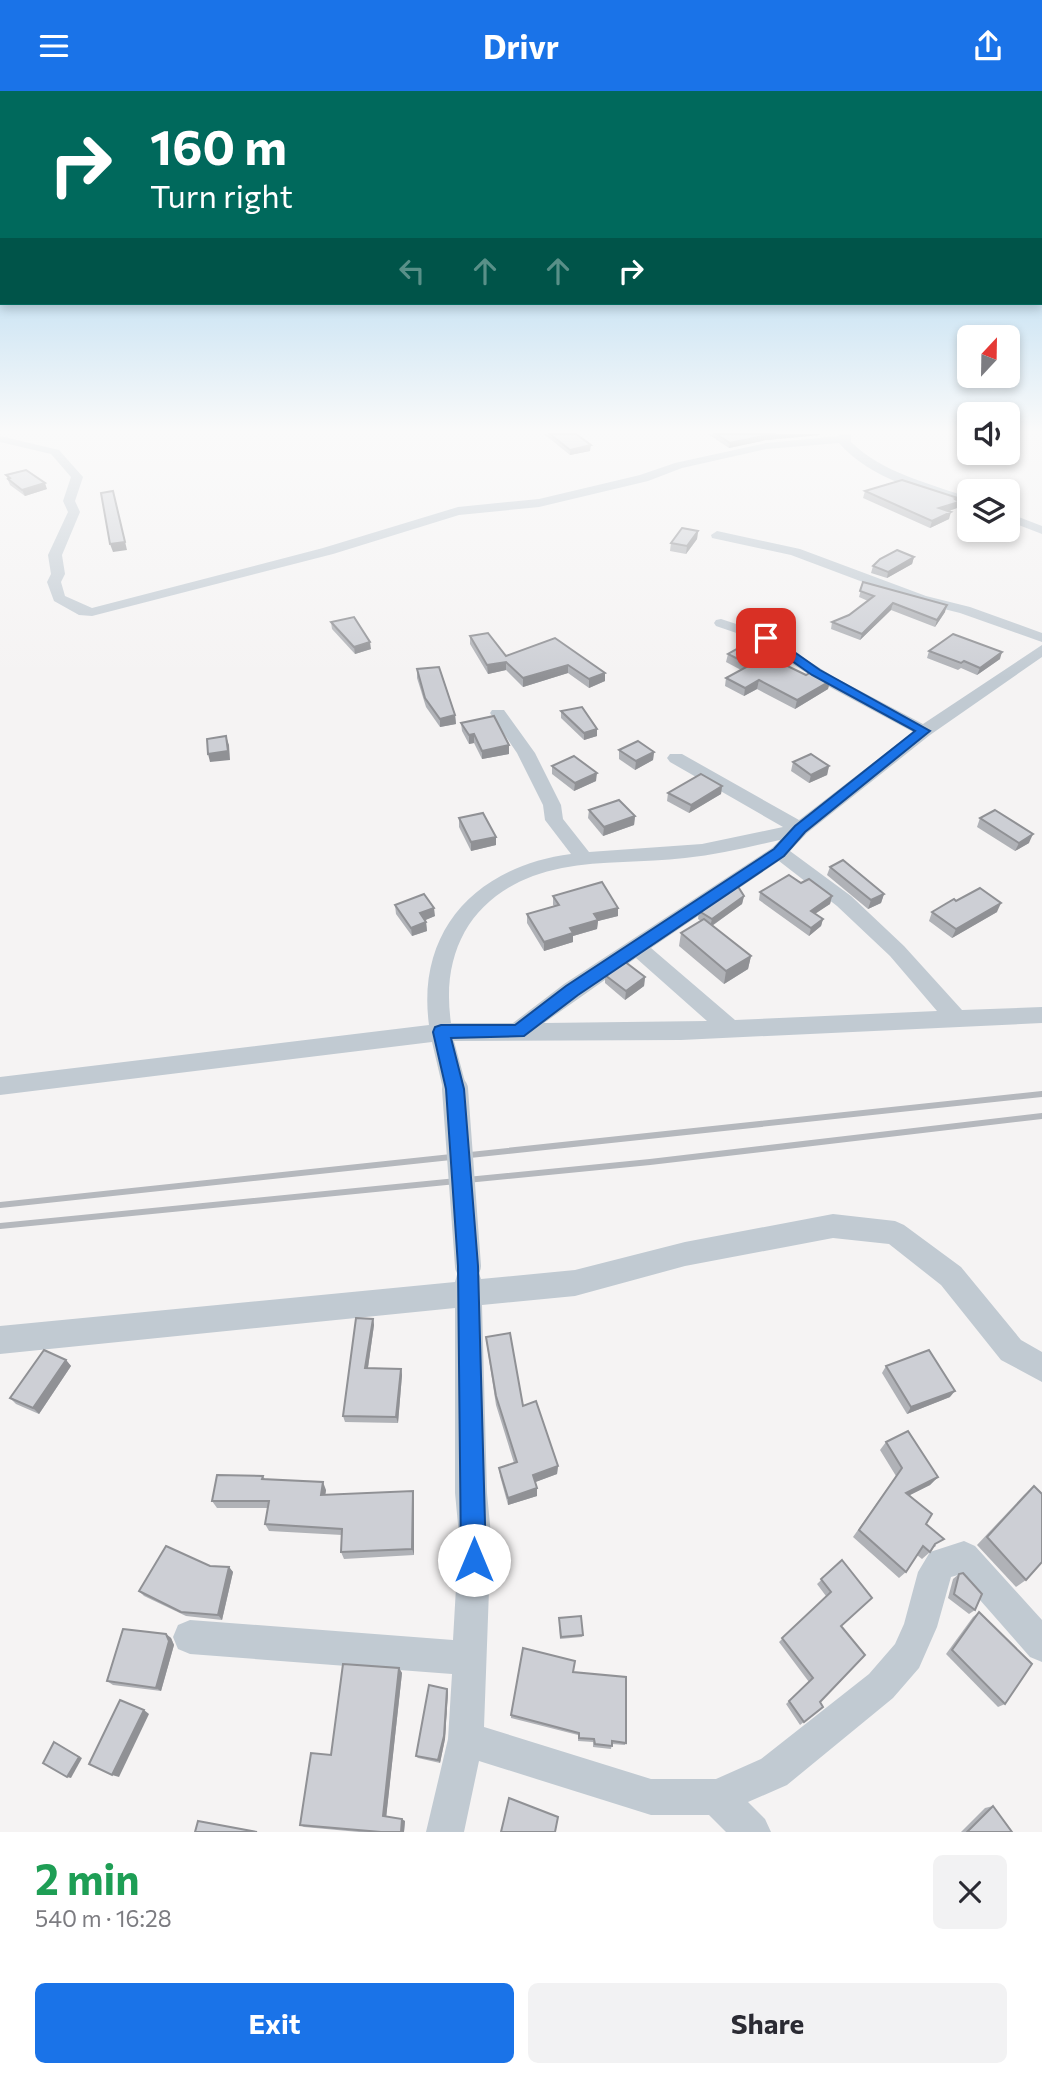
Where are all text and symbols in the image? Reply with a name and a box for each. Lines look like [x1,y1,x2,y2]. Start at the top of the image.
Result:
text: Drivr [483,26,559,66]
icon: menu [35,27,73,65]
icon: share [969,27,1007,65]
text: 160 m [150,115,287,175]
icon: right [35,119,126,210]
text: Turn right [150,175,293,215]
icon: left [393,252,431,290]
icon: ahead [466,252,504,290]
icon: ahead [539,252,577,290]
icon: right [612,252,650,290]
north arrow [957,325,1020,389]
map controls [957,325,1020,542]
button: sound [957,402,1020,465]
button: layers [957,479,1020,542]
pin [736,608,796,668]
icon: arrive [747,619,785,657]
position arrow [437,1523,511,1597]
text: 2 min [35,1852,140,1904]
button: close [933,1855,1007,1929]
text: 540 m · 16:28 [35,1904,172,1932]
button: Exit [35,1983,514,2063]
button: Share [528,1983,1007,2063]

